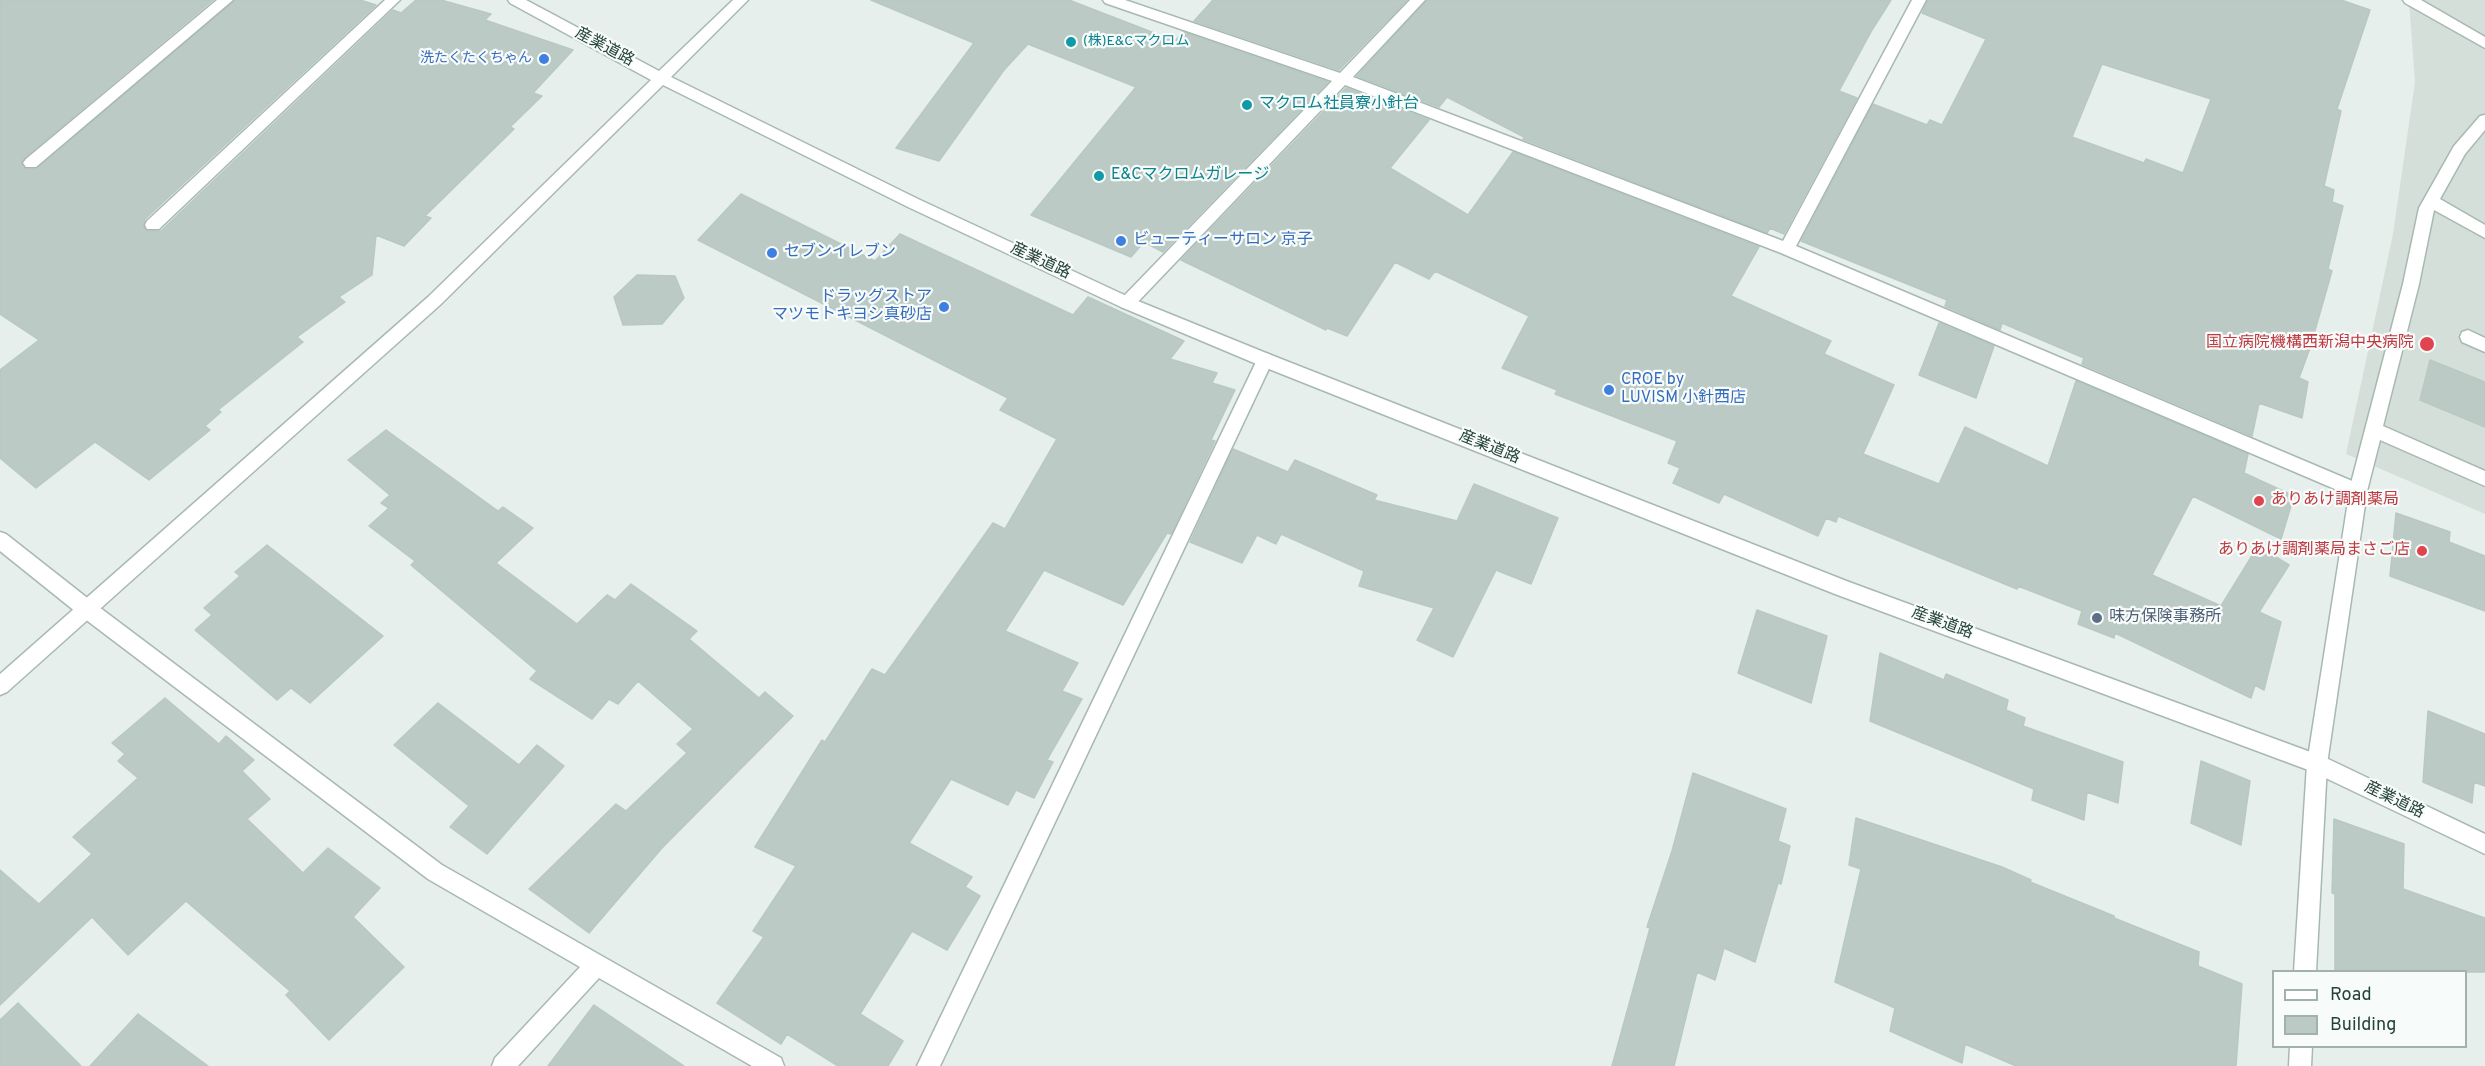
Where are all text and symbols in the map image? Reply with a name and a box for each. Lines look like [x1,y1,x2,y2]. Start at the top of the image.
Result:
street label: 産業道路 [571,25,637,71]
place label: (株)E&Cマクロム [1083,34,1189,50]
marker: (株)E&Cマクロム [1064,35,1078,49]
place label: 洗たくたくちゃん [420,51,532,67]
marker: 洗たくたくちゃん [537,52,551,66]
place label: マクロム社員寮小針台 [1259,95,1419,115]
marker: マクロム社員寮小針台 [1240,98,1254,112]
place label: E&Cマクロムガレージ [1111,166,1270,186]
marker: E&Cマクロムガレージ [1092,169,1106,183]
place label: ビューティーサロン 京子 [1133,231,1313,251]
marker: ビューティーサロン 京子 [1114,234,1128,248]
street label: 産業道路 [1007,240,1073,284]
place label: セブンイレブン [784,243,896,263]
marker: セブンイレブン [765,246,779,260]
place label: ドラッグストア マツモトキヨシ真砂店 [772,288,932,326]
marker: ドラッグストア マツモトキヨシ真砂店 [937,300,951,314]
place label: 国立病院機構西新潟中央病院 [2206,334,2414,354]
marker: 国立病院機構西新潟中央病院 [2418,335,2436,353]
place label: CROE by LUVISM 小針西店 [1621,371,1746,409]
marker: CROE by LUVISM 小針西店 [1602,383,1616,397]
street label: 産業道路 [1456,427,1522,469]
place label: ありあけ調剤薬局 [2271,491,2399,511]
marker: ありあけ調剤薬局 [2252,494,2266,508]
place label: ありあけ調剤薬局まさご店 [2218,541,2410,561]
marker: ありあけ調剤薬局まさご店 [2415,544,2429,558]
street label: 産業道路 [1909,604,1975,644]
place label: 味方保険事務所 [2109,608,2221,628]
marker: 味方保険事務所 [2090,611,2104,625]
street label: 産業道路 [2361,778,2427,824]
legend [2272,970,2467,1048]
text: Road [2330,984,2372,1007]
text: Building [2330,1014,2396,1037]

